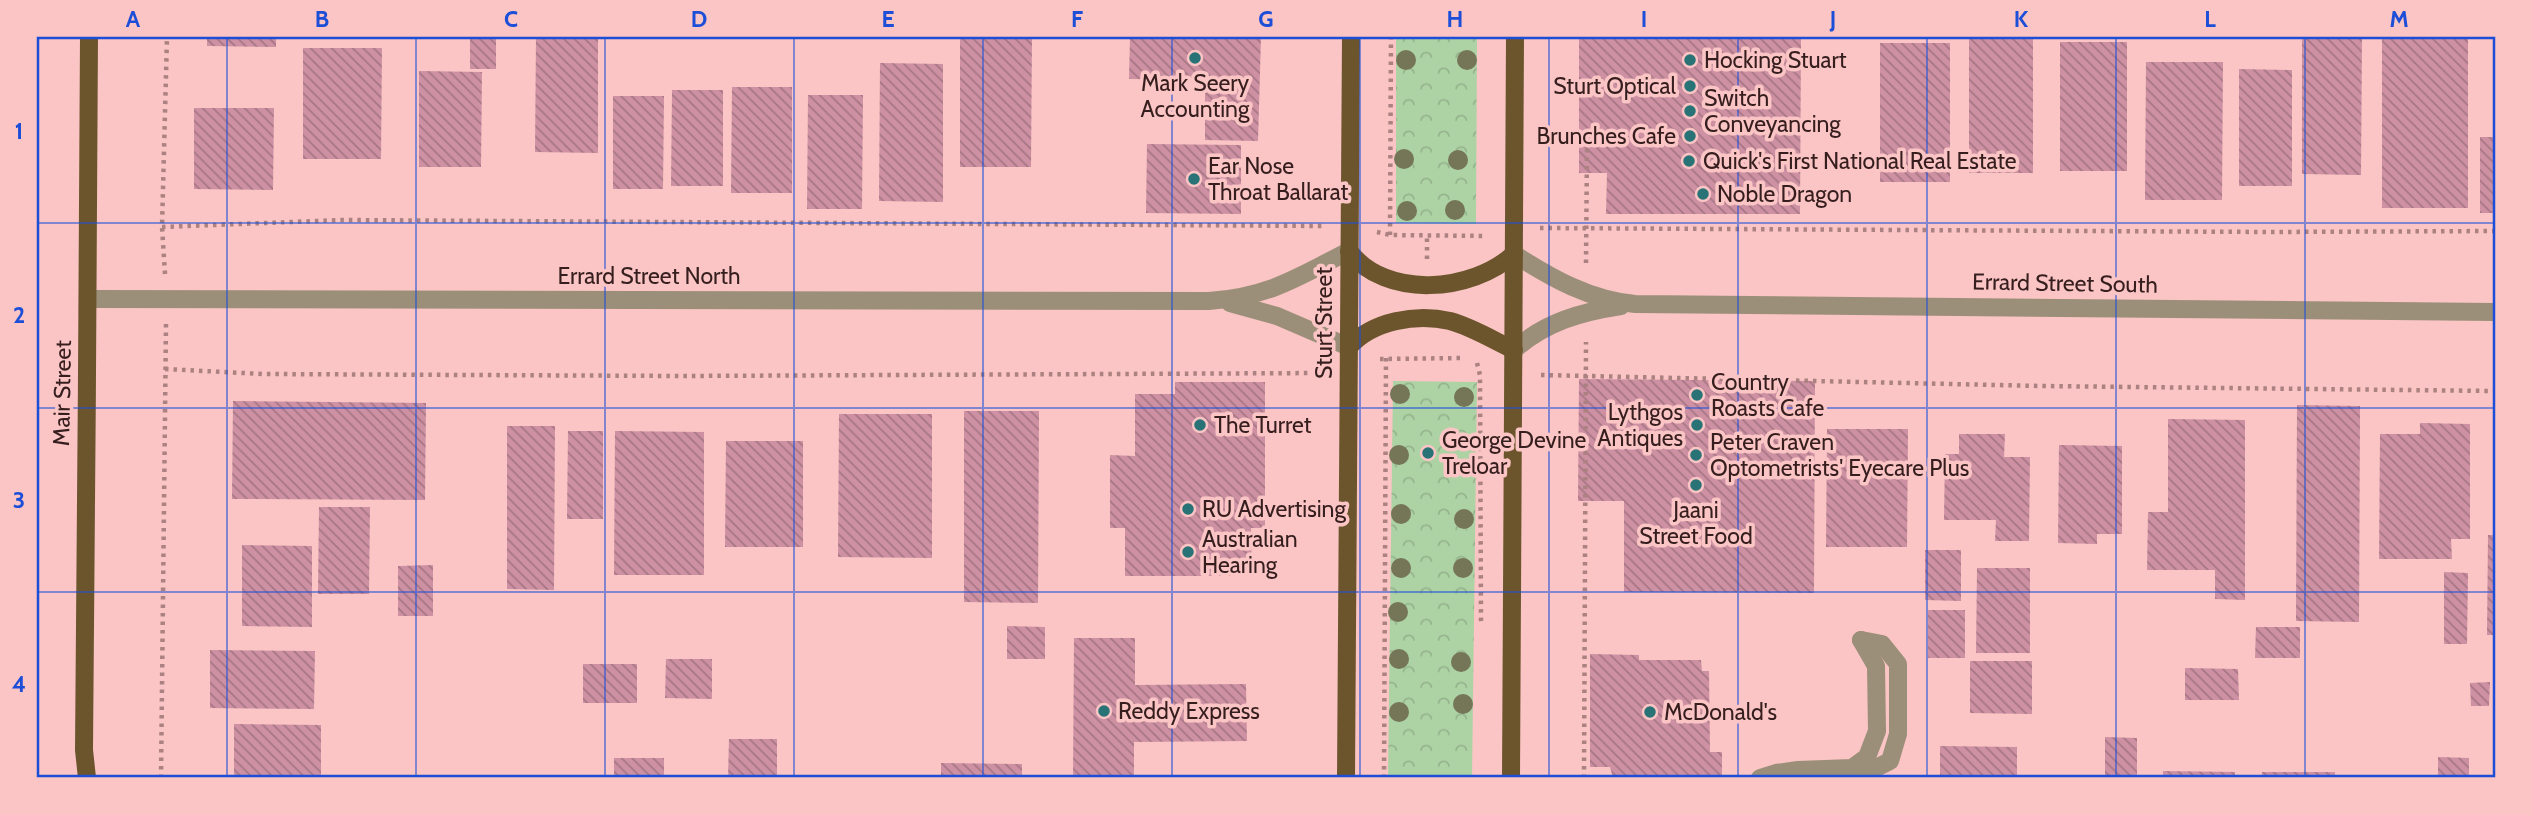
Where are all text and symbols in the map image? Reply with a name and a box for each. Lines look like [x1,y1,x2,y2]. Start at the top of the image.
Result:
text: A [126,5,141,33]
text: B [315,5,329,33]
text: C [504,5,518,33]
text: D [691,5,707,33]
text: E [881,5,895,33]
text: F [1071,5,1083,33]
text: G [1258,5,1274,33]
text: H [1447,5,1463,33]
text: I [1641,5,1647,33]
text: J [1829,5,1836,33]
text: K [2014,5,2029,33]
text: L [2204,5,2216,33]
text: M [2389,5,2409,33]
place label: Hocking Stuart [1704,46,1847,74]
marker: Mark Seery Accounting [1187,50,1203,66]
marker: Hocking Stuart [1682,52,1698,68]
place label: Mark Seery Accounting [1141,69,1250,123]
place label: Sturt Optical [1553,72,1677,100]
marker: Sturt Optical [1682,78,1698,94]
place label: Switch Conveyancing [1704,84,1841,138]
marker: Switch Conveyancing [1682,103,1698,119]
text: 1 [15,117,23,145]
place label: Brunches Cafe [1537,122,1676,150]
marker: Brunches Cafe [1682,128,1698,144]
place label: Quick's First National Real Estate [1703,147,2017,175]
place label: Ear Nose Throat Ballarat [1208,152,1349,206]
marker: Quick's First National Real Estate [1681,153,1697,169]
marker: Ear Nose Throat Ballarat [1186,171,1202,187]
place label: Noble Dragon [1717,180,1852,208]
marker: Noble Dragon [1695,186,1711,202]
street label: Errard Street North [557,262,741,290]
street label: Sturt Street [1310,267,1338,379]
street label: Errard Street South [1972,267,2158,299]
text: 2 [13,301,25,329]
street label: Mair Street [47,340,77,446]
place label: Country Roasts Cafe [1711,368,1825,422]
marker: Country Roasts Cafe [1689,387,1705,403]
place label: Lythgos Antiques [1597,398,1683,452]
place label: The Turret [1214,411,1312,439]
marker: The Turret [1192,417,1208,433]
marker: Lythgos Antiques [1689,417,1705,433]
place label: George Devine Treloar [1442,426,1587,480]
place label: Peter Craven Optometrists' Eyecare Plus [1710,428,1969,482]
marker: George Devine Treloar [1420,445,1436,461]
marker: Peter Craven Optometrists' Eyecare Plus [1688,447,1704,463]
marker: Jaani Street Food [1688,477,1704,493]
text: 3 [13,486,25,514]
place label: RU Advertising [1202,495,1346,523]
place label: Jaani Street Food [1639,496,1753,550]
marker: RU Advertising [1180,501,1196,517]
place label: Australian Hearing [1202,525,1298,579]
marker: Australian Hearing [1180,544,1196,560]
text: 4 [12,670,26,698]
place label: Reddy Express [1118,697,1260,725]
place label: McDonald's [1664,698,1777,726]
marker: Reddy Express [1096,703,1112,719]
marker: McDonald's [1642,704,1658,720]

